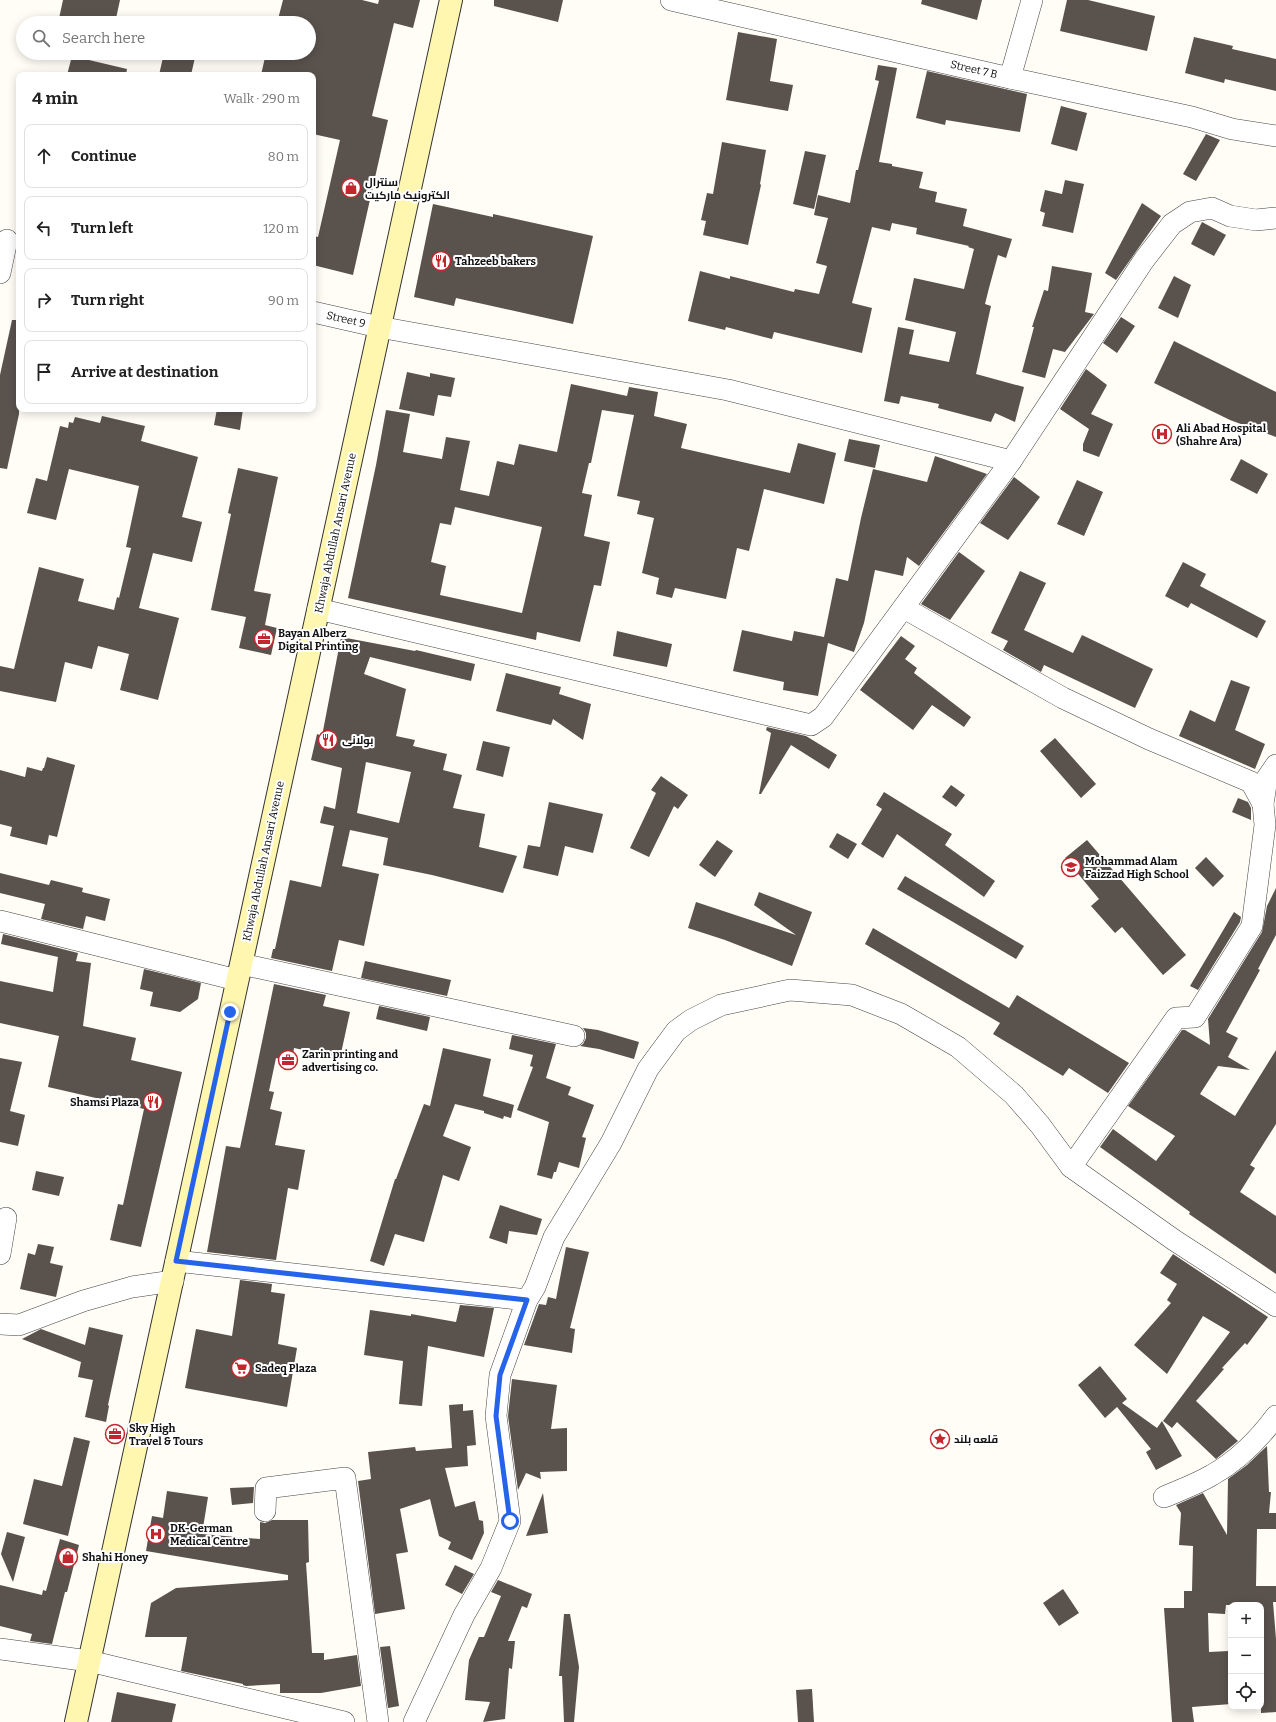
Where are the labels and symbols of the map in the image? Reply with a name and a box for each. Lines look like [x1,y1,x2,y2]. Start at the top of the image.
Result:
street label: Street 7 B [949,58,999,81]
place label: سنترال الکترونیک مارکیت [365,176,450,203]
shop icon: سنترال الکترونیک مارکیت [340,177,362,199]
restaurant icon: Tahzeeb bakers [430,250,452,272]
place label: Tahzeeb bakers [455,255,536,268]
street label: Street 9 [325,309,367,330]
place label: Ali Abad Hospital (Shahre Ara) [1176,422,1267,448]
hospital icon: Ali Abad Hospital (Shahre Ara) [1151,423,1173,445]
street label: Khwaja Abdullah Ansari Avenue [312,452,359,614]
place label: Bayan Alberz Digital Printing [278,627,359,653]
office icon: Bayan Alberz Digital Printing [253,628,275,650]
restaurant icon: بولانی [317,729,339,751]
place label: بولانی [342,734,374,748]
street label: Khwaja Abdullah Ansari Avenue [240,780,287,942]
place label: Mohammad Alam Faizzad High School [1085,855,1190,881]
school or university icon: Mohammad Alam Faizzad High School [1060,856,1082,878]
route end [221,1003,239,1021]
place label: Zarin printing and advertising co. [302,1048,399,1074]
office icon: Zarin printing and advertising co. [277,1049,299,1071]
restaurant icon: Shamsi Plaza [142,1091,164,1113]
place label: Shamsi Plaza [70,1096,140,1109]
supermarket icon: Sadeq Plaza [230,1357,252,1379]
place label: Sadeq Plaza [255,1362,317,1375]
place label: Sky High Travel & Tours [129,1422,204,1448]
office icon: Sky High Travel & Tours [104,1423,126,1445]
place icon: قلعه بلند [929,1428,951,1450]
place label: قلعه بلند [954,1433,998,1446]
route start [501,1512,519,1530]
place label: DK-German Medical Centre [170,1522,248,1548]
hospital icon: DK-German Medical Centre [145,1523,167,1545]
shop icon: Shahi Honey [57,1546,79,1568]
place label: Shahi Honey [82,1551,149,1564]

